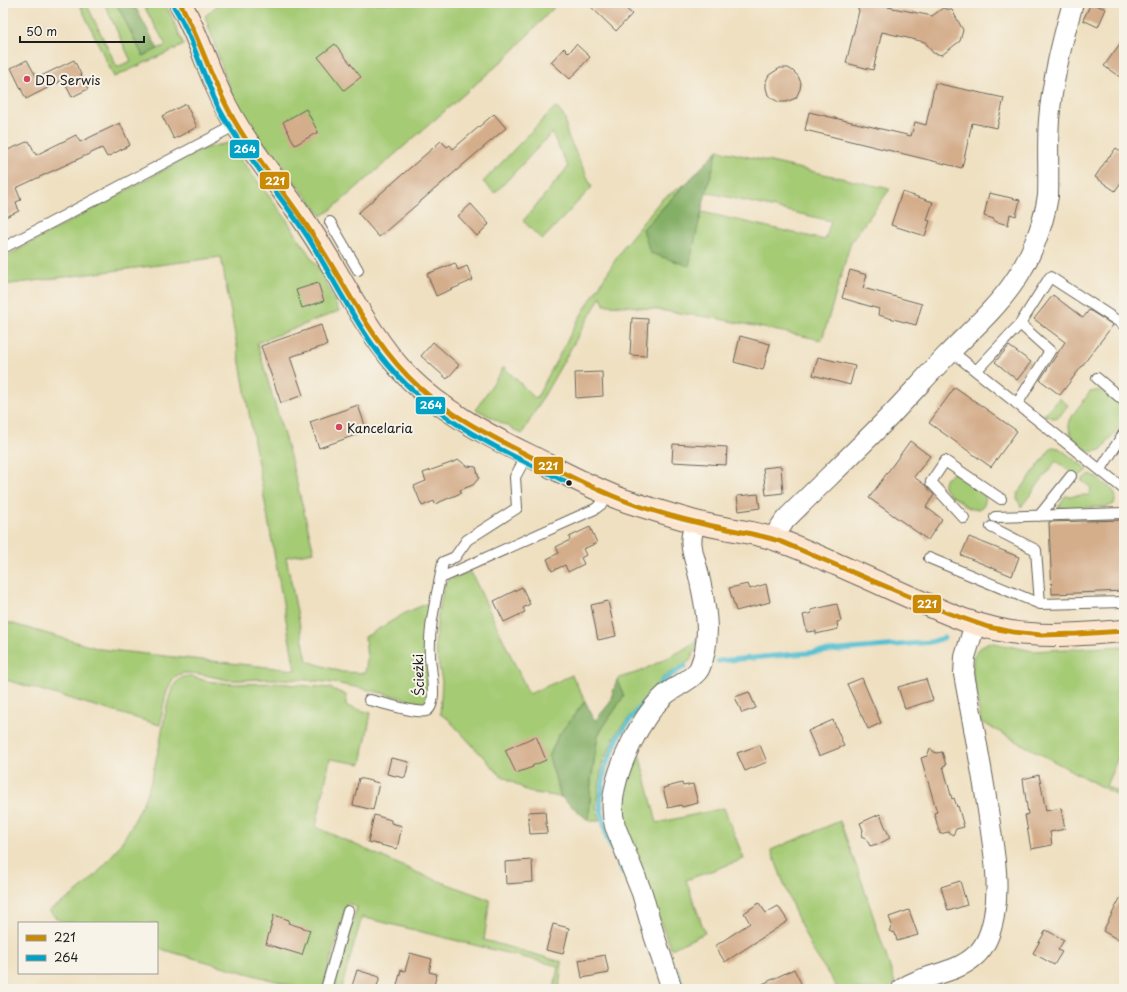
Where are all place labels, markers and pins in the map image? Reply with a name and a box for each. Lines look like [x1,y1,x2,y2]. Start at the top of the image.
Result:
place label: DD Serwis [35,70,101,89]
marker: DD Serwis [22,74,32,84]
place label: Kancelaria [347,418,414,437]
marker: Kancelaria [334,422,344,432]
unlabelled marker [564,478,574,488]

